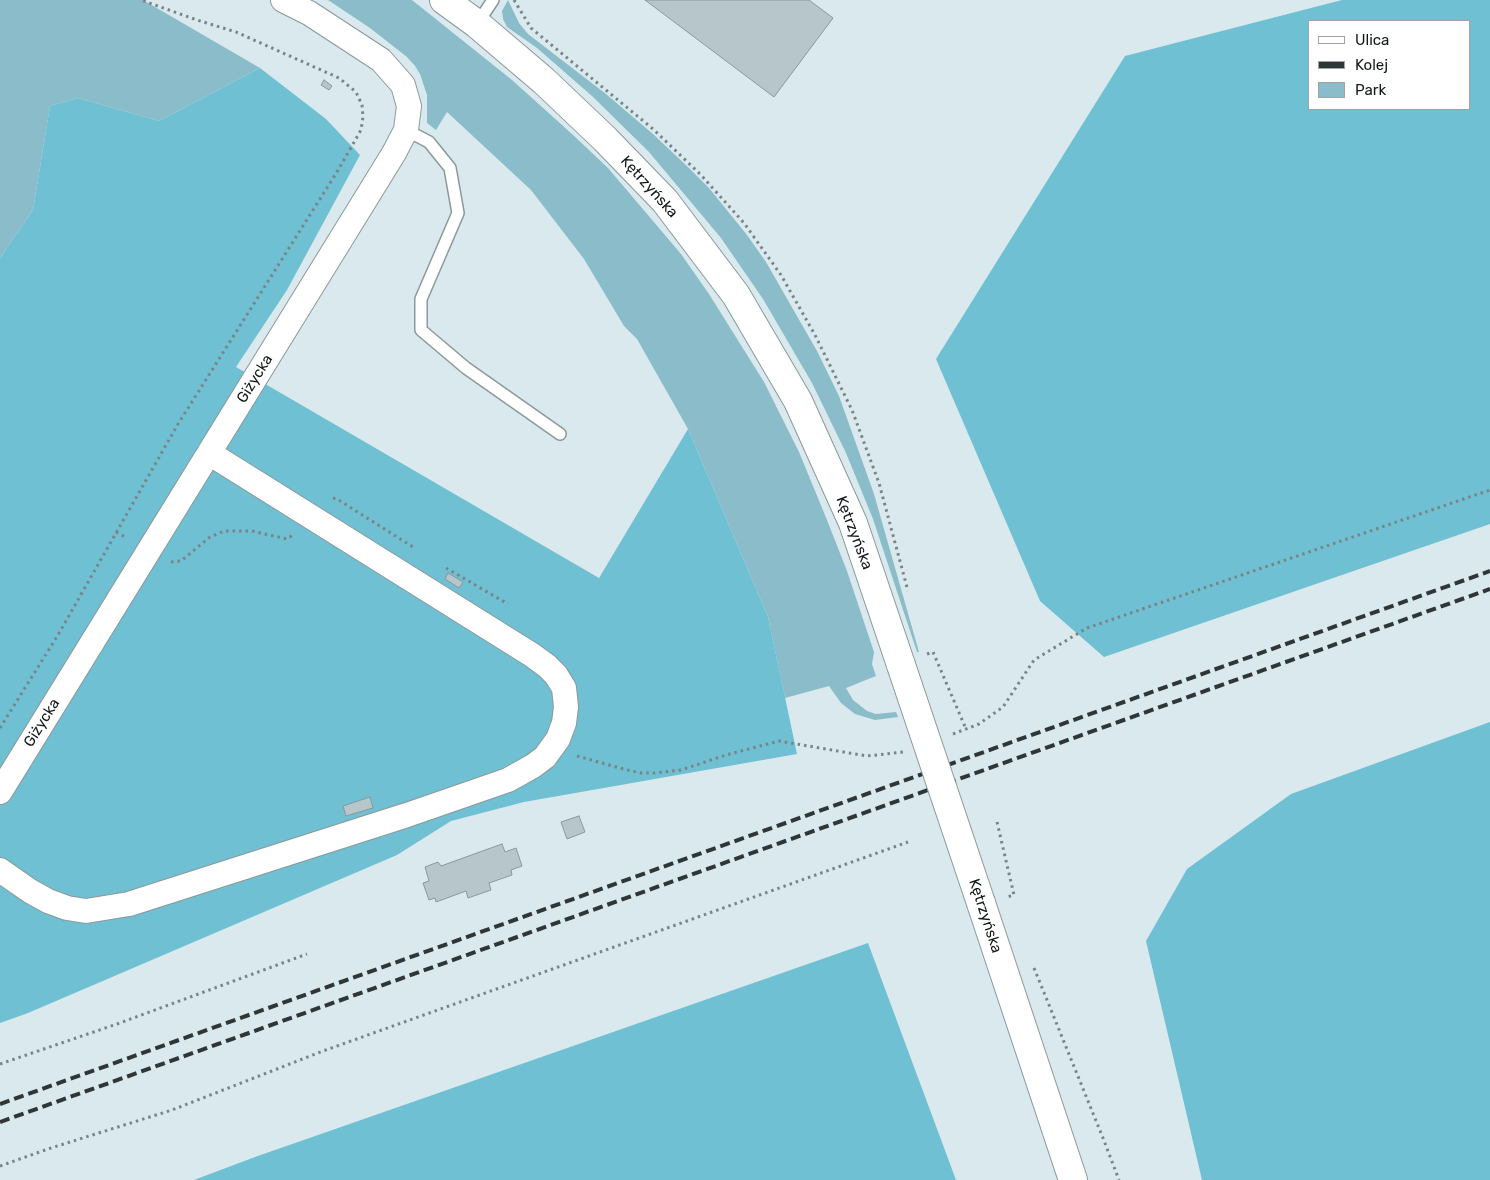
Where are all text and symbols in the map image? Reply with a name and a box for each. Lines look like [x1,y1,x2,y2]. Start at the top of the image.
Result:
legend [1308,20,1470,110]
text: Ulica [1355,31,1389,49]
text: Kolej [1355,56,1388,74]
text: Park [1355,81,1386,99]
street label: Kętrzyńska [617,152,681,222]
street label: Giżycka [233,351,277,407]
street label: Kętrzyńska [832,494,876,572]
street label: Giżycka [20,695,64,751]
street label: Kętrzyńska [965,877,1005,955]

